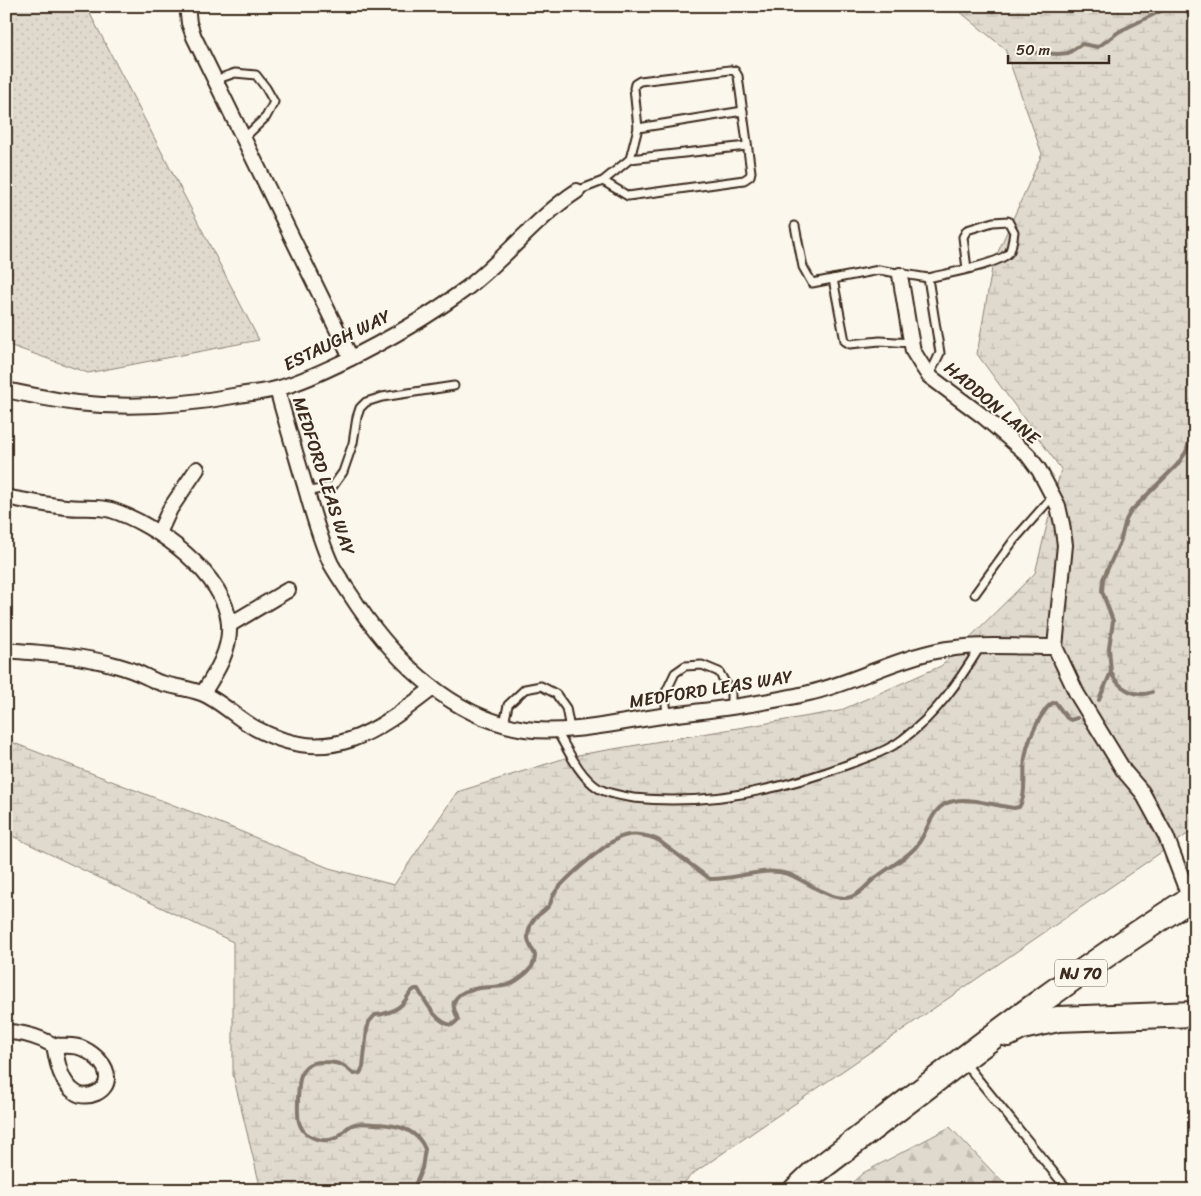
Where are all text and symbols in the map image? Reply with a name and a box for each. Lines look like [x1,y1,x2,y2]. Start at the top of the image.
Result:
scale bar [1008,32,1110,64]
text: 50 m [1016,37,1051,63]
street label: ESTAUGH WAY [278,300,397,380]
street label: HADDON LANE [937,353,1048,454]
street label: MEDFORD LEAS WAY [283,393,365,560]
street label: MEDFORD LEAS WAY [627,660,796,718]
road number: NJ 70 [1055,960,1107,986]

